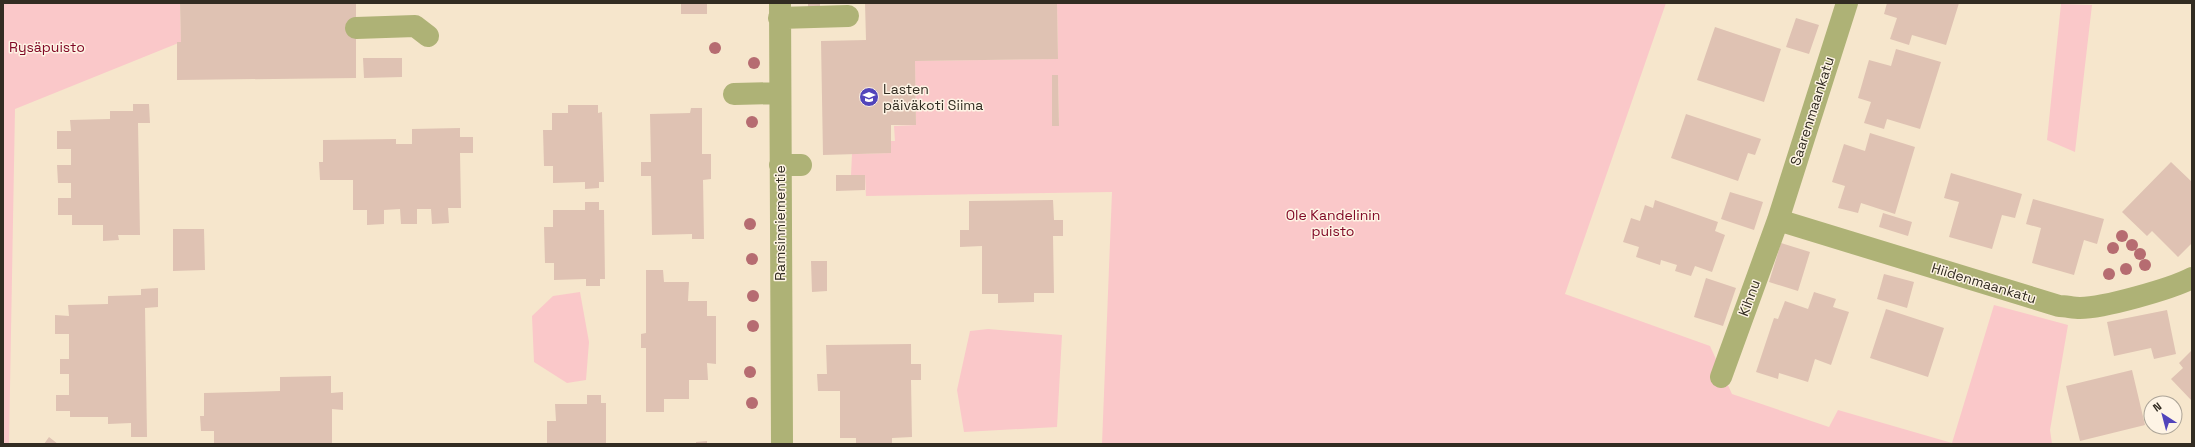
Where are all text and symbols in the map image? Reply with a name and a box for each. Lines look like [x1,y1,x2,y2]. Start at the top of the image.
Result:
park label: Rysäpuisto [9,38,85,56]
street label: Saarenmaankatu [1786,54,1838,168]
place label: Lasten päiväkoti Siima [883,80,983,114]
school or university icon: Lasten päiväkoti Siima [858,86,880,108]
street label: Ramsinniementie [771,165,789,281]
park label: Ole Kandelinin puisto [1286,206,1380,240]
street label: Hiidenmaankatu [1929,259,2039,307]
street label: Kihnu [1734,277,1764,319]
north arrow [2143,395,2183,435]
text: N [2150,399,2164,415]

